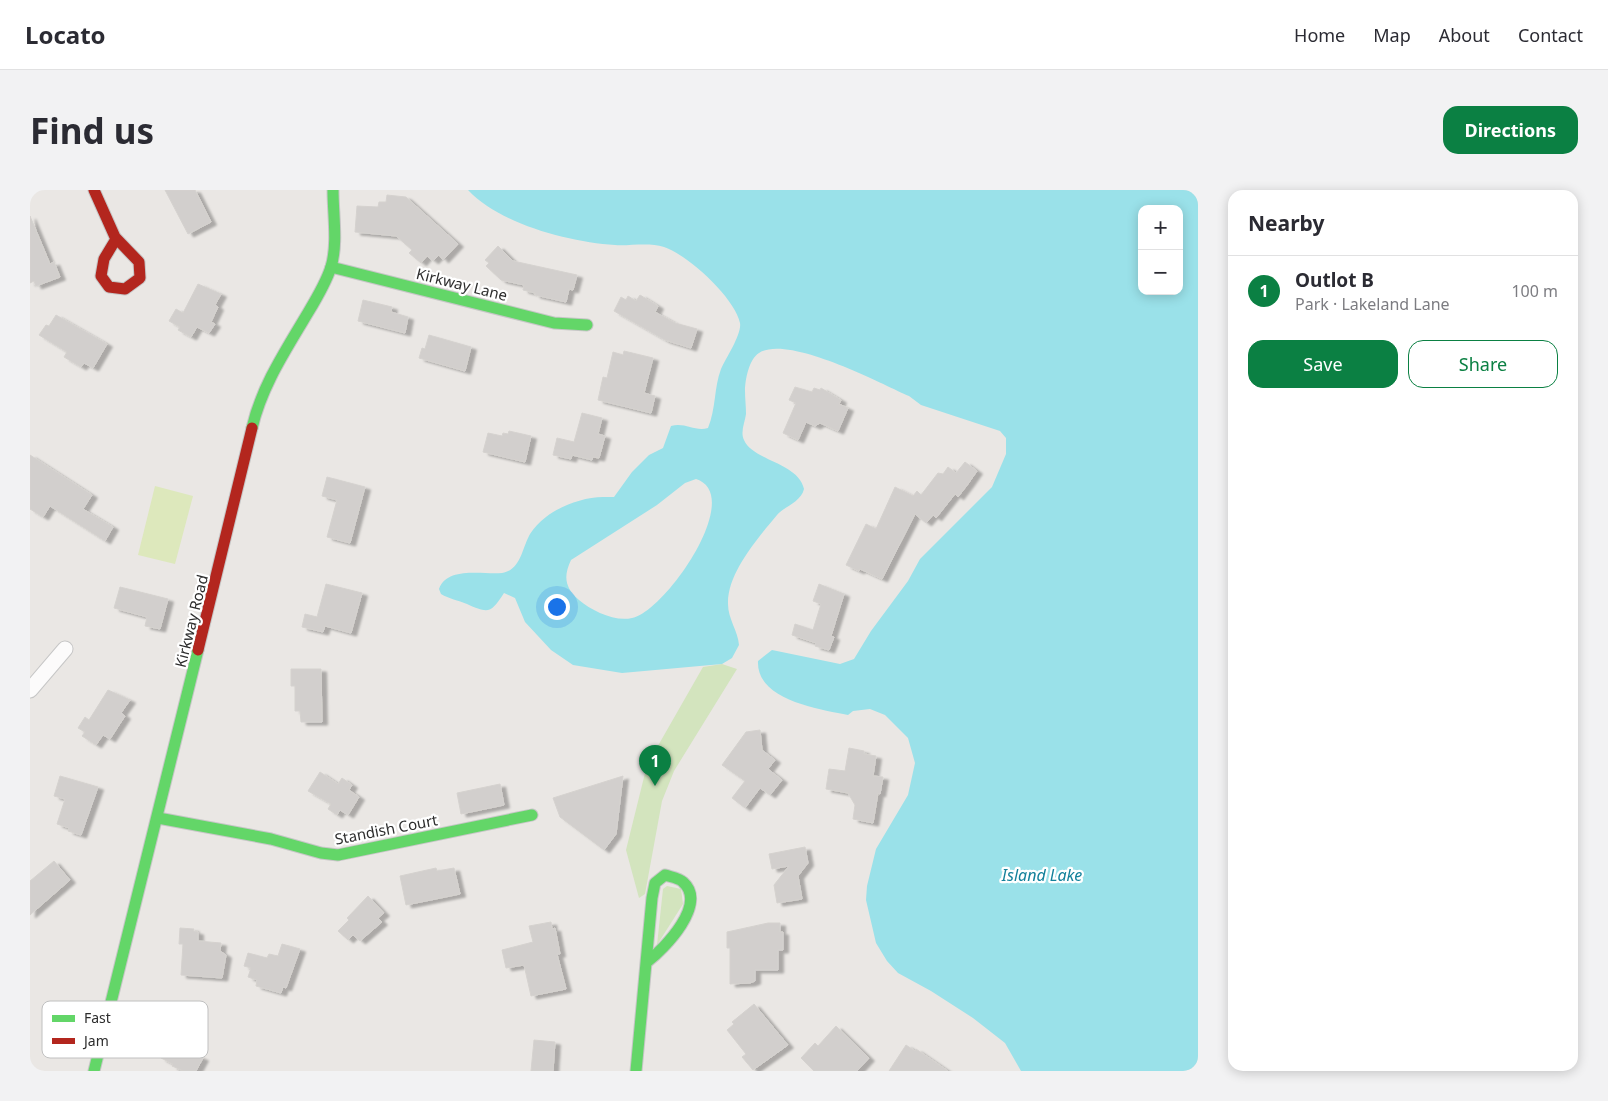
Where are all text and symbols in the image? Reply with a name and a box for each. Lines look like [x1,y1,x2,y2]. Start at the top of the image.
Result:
text: Locato [25,18,106,51]
text: Home [1294,23,1345,47]
text: Map [1373,23,1411,47]
text: About [1439,23,1490,47]
text: Contact [1518,23,1583,47]
button: Directions [1443,106,1578,154]
text: Find us [30,107,154,154]
map controls [1138,205,1183,295]
button: + [1138,205,1183,250]
text: Nearby [1248,209,1324,237]
button: − [1138,250,1183,295]
street label: Kirkway Lane [414,263,510,305]
text: Outlot B [1295,267,1374,293]
text: 1 [1259,280,1269,302]
text: 100 m [1511,280,1558,302]
text: Park · Lakeland Lane [1295,293,1450,315]
button: Save [1248,340,1398,388]
button: Share [1408,340,1558,388]
street label: Kirkway Road [170,572,212,670]
your location [544,594,570,620]
pin: 1 [639,745,671,786]
street label: Standish Court [333,809,440,849]
water label: Island Lake [1001,864,1082,886]
legend [42,1001,208,1058]
text: Fast [84,1008,111,1027]
text: Jam [82,1031,109,1050]

